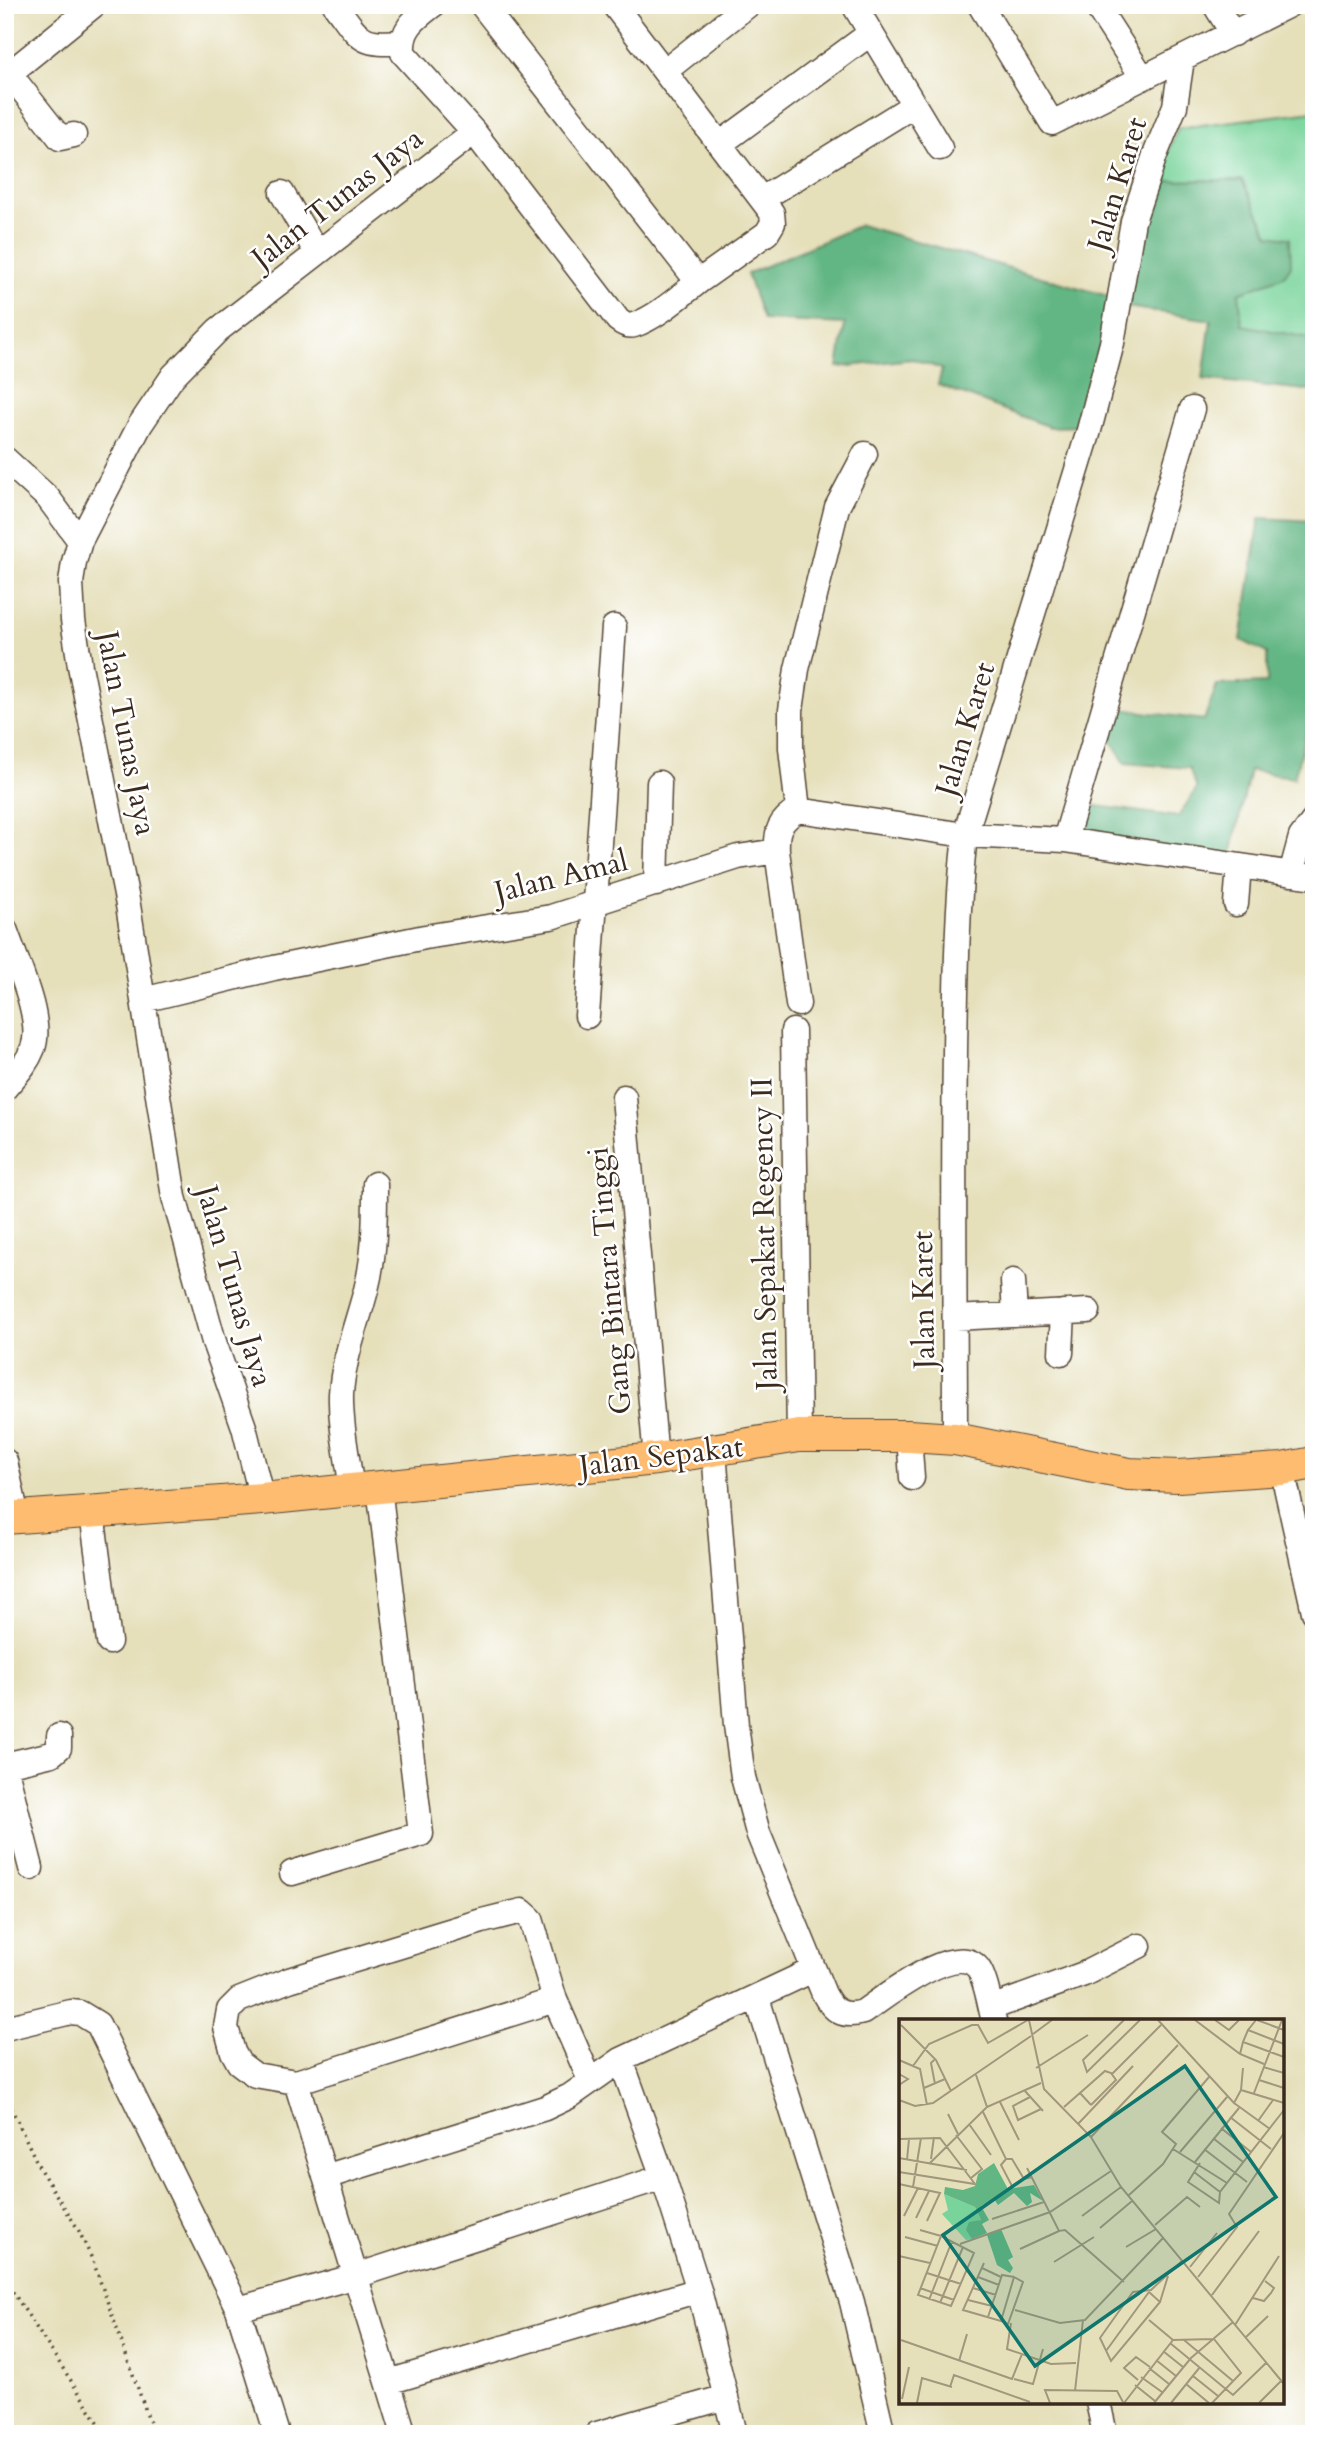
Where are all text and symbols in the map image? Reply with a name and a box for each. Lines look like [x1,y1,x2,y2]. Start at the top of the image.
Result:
street label: Jalan Karet [1077,112,1157,260]
street label: Jalan Tunas Jaya [240,118,432,281]
street label: Jalan Tunas Jaya [86,623,166,839]
street label: Jalan Karet [925,657,1005,805]
street label: Jalan Amal [486,840,632,914]
street label: Jalan Sepakat Regency II [741,1077,788,1395]
street label: Gang Bintara Tinggi [577,1145,642,1416]
street label: Jalan Tunas Jaya [185,1177,283,1391]
street label: Jalan Karet [902,1230,945,1373]
street label: Jalan Sepakat [573,1426,746,1487]
inset map [899,2019,1284,2404]

